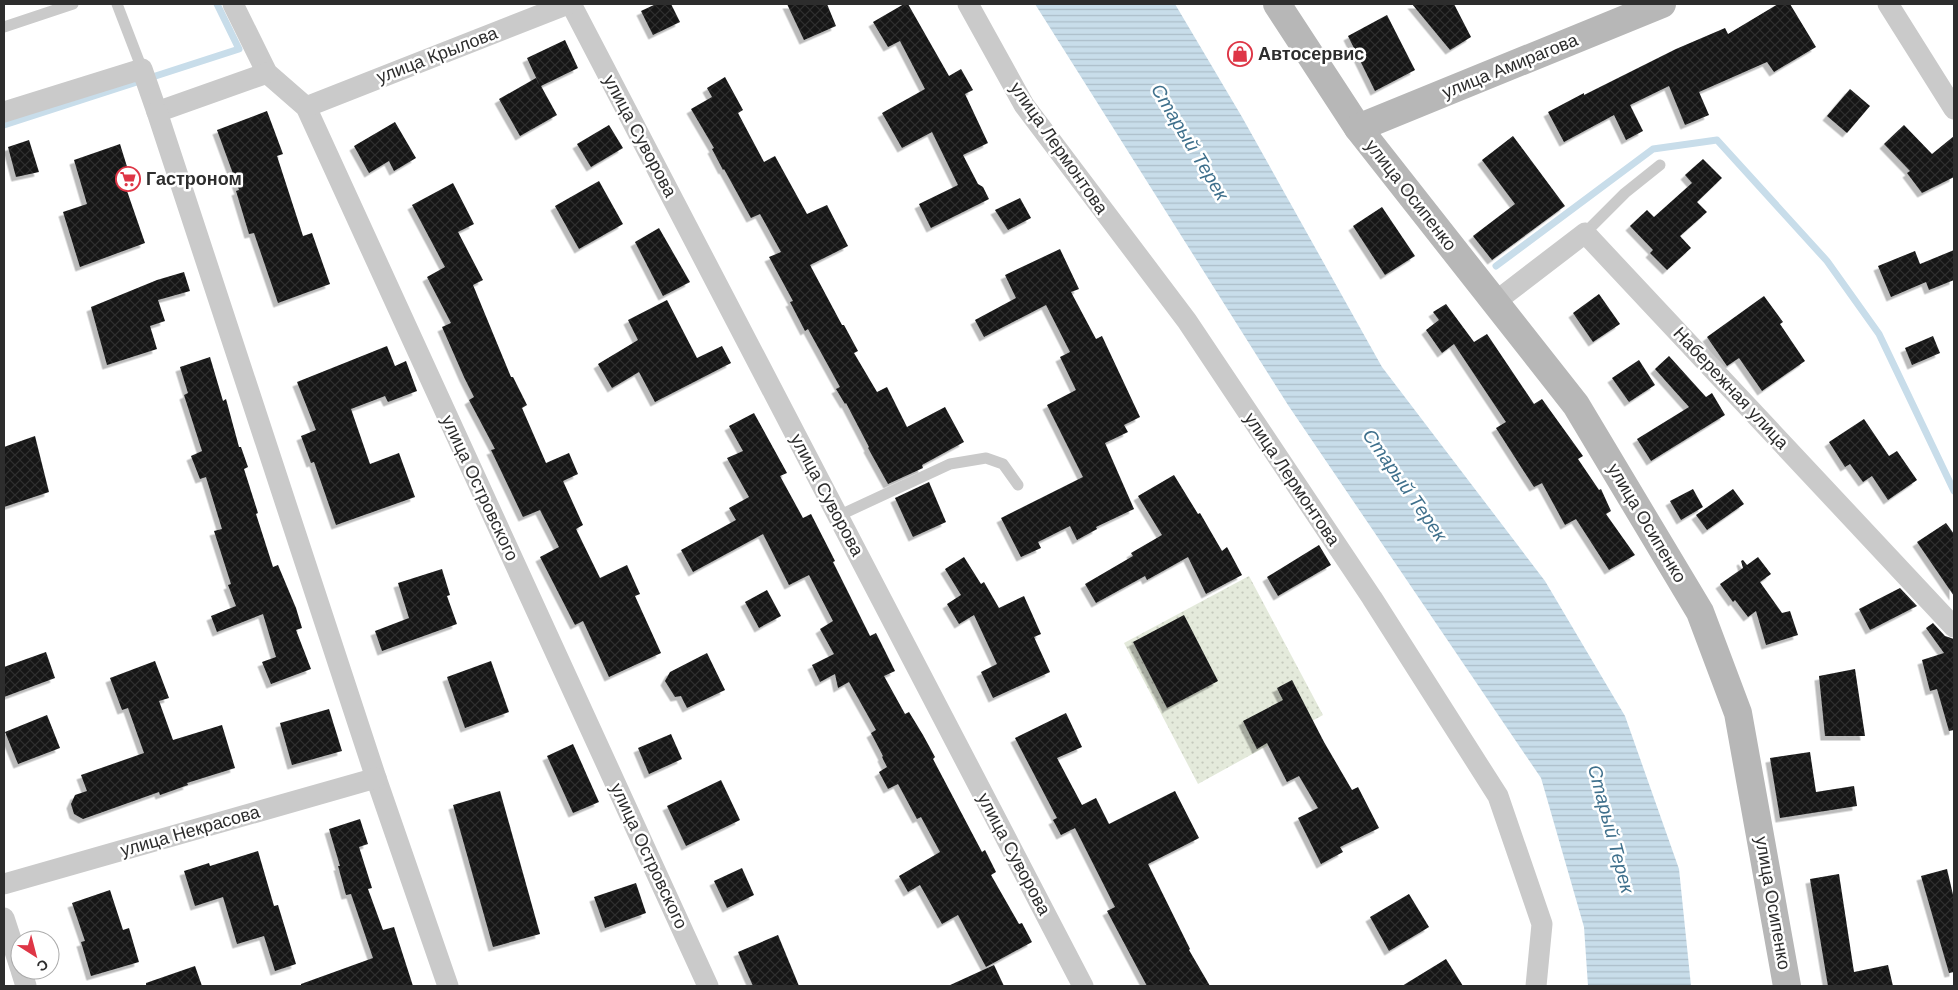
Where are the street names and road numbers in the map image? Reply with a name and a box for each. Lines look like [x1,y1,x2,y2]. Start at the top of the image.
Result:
street label: улица Крылова [374,22,501,87]
street label: улица Амирагова [1439,29,1582,102]
street label: улица Суворова [599,72,681,201]
street label: улица Лермонтова [1006,78,1113,218]
street label: улица Осипенко [1361,136,1461,254]
street label: Набережная улица [1669,323,1793,454]
street label: улица Лермонтова [1240,409,1344,550]
street label: улица Островского [437,412,523,564]
street label: улица Суворова [786,431,868,560]
street label: улица Осипенко [1604,460,1690,586]
street label: улица Островского [606,780,692,932]
street label: улица Суворова [973,790,1055,919]
street label: улица Некрасова [118,801,263,860]
street label: улица Осипенко [1751,835,1795,971]

